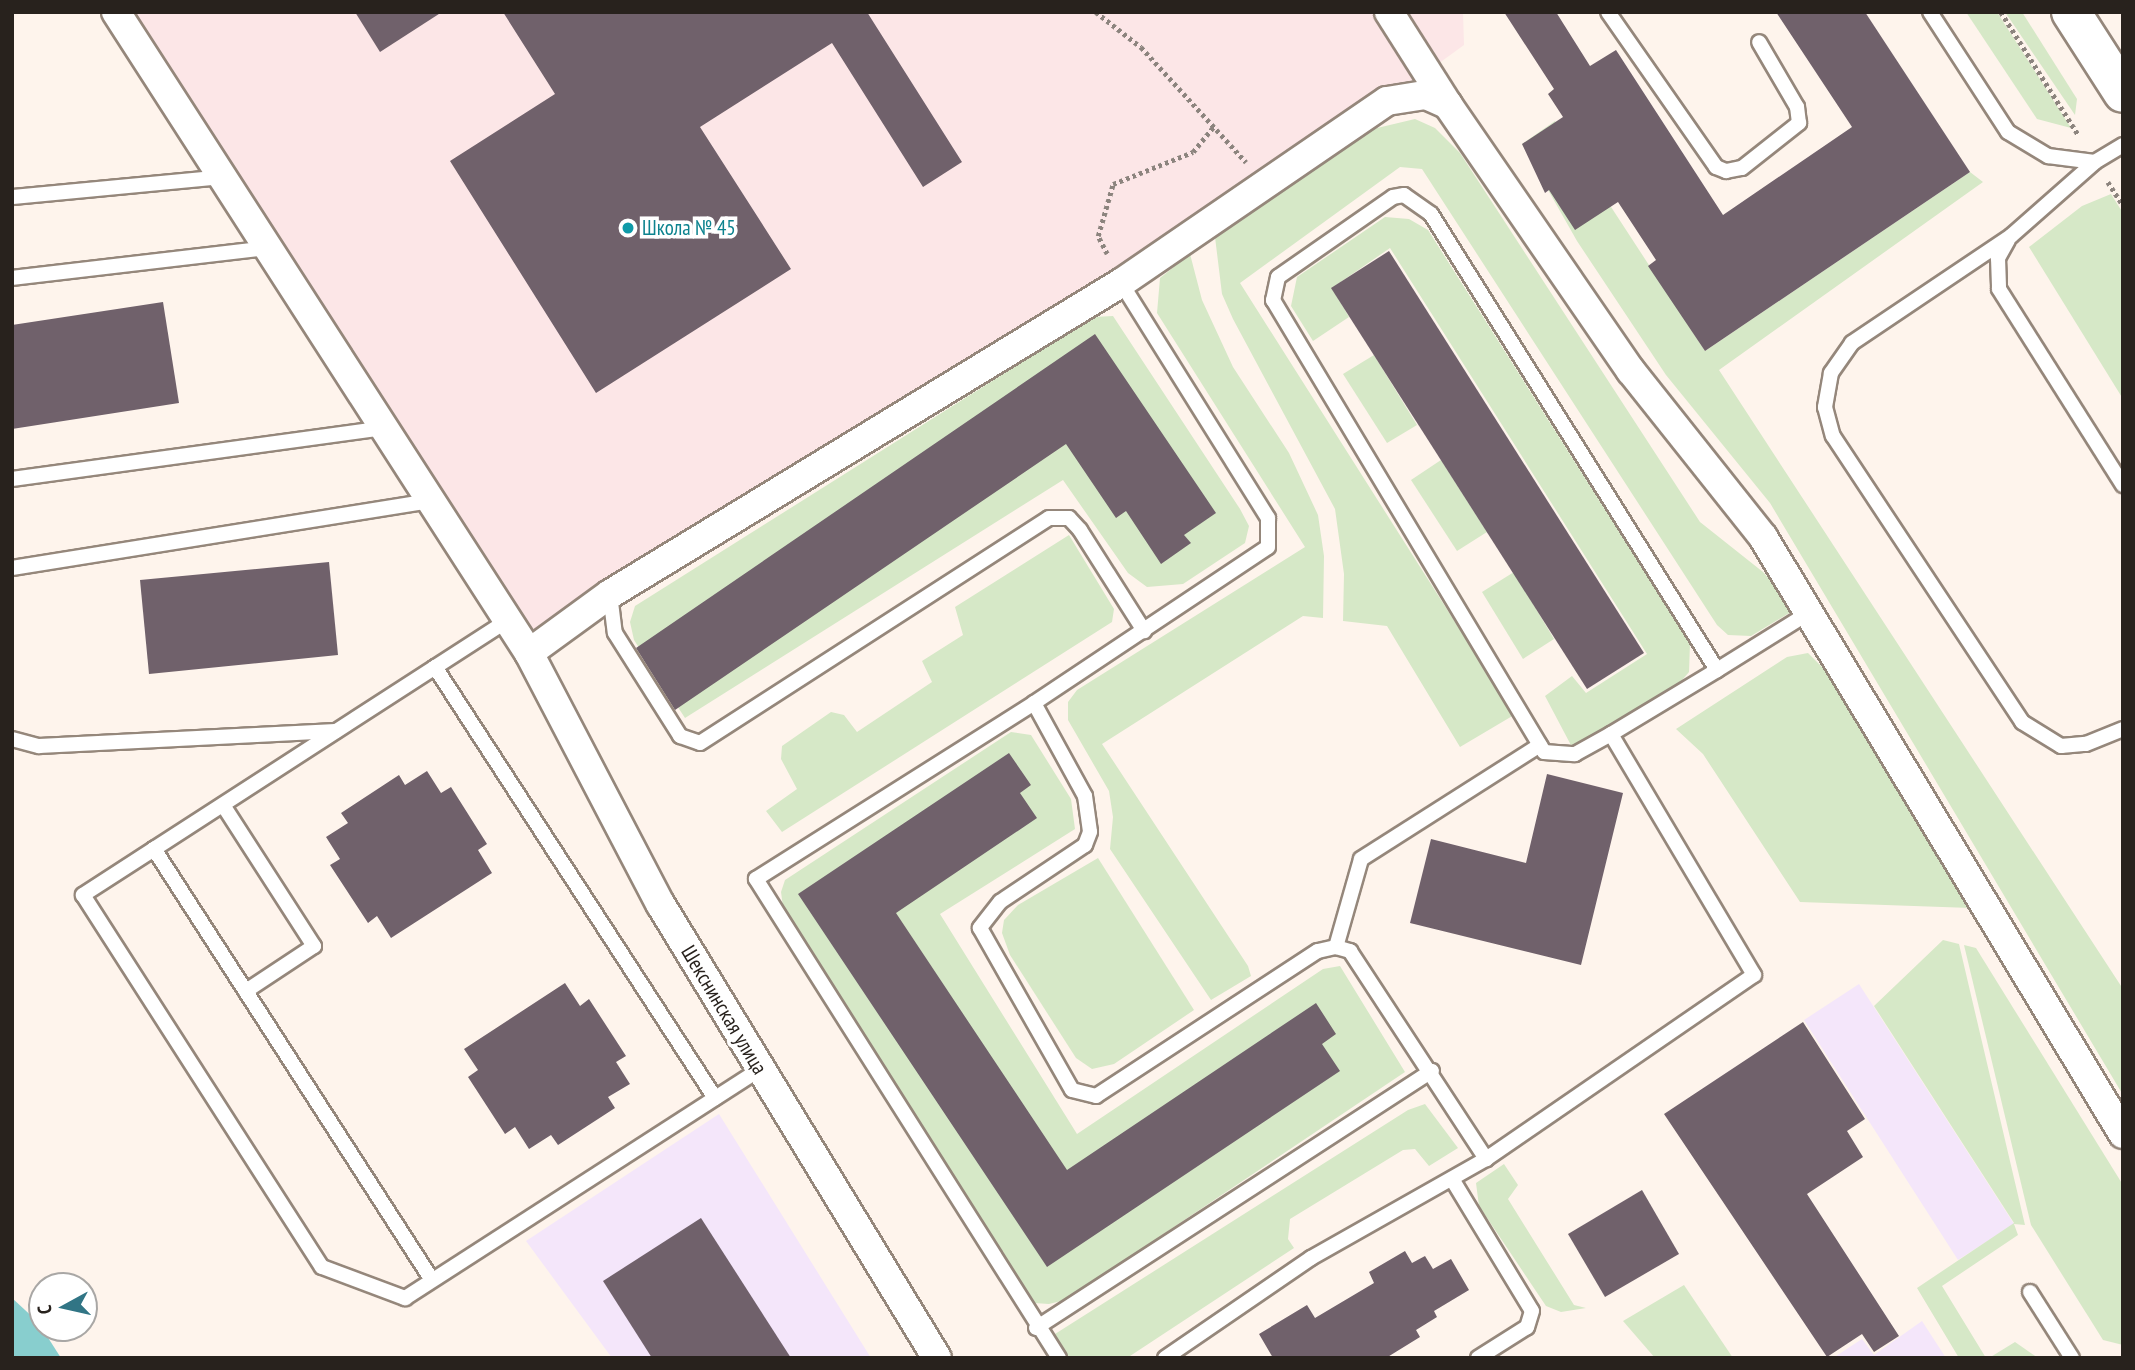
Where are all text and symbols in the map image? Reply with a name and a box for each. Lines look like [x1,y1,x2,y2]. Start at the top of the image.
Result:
place label: Школа № 45 [642,215,736,241]
marker: Школа № 45 [620,220,636,236]
street label: Шекснинская улица [676,941,772,1079]
north arrow [28,1272,98,1342]
text: С [32,1304,57,1316]

